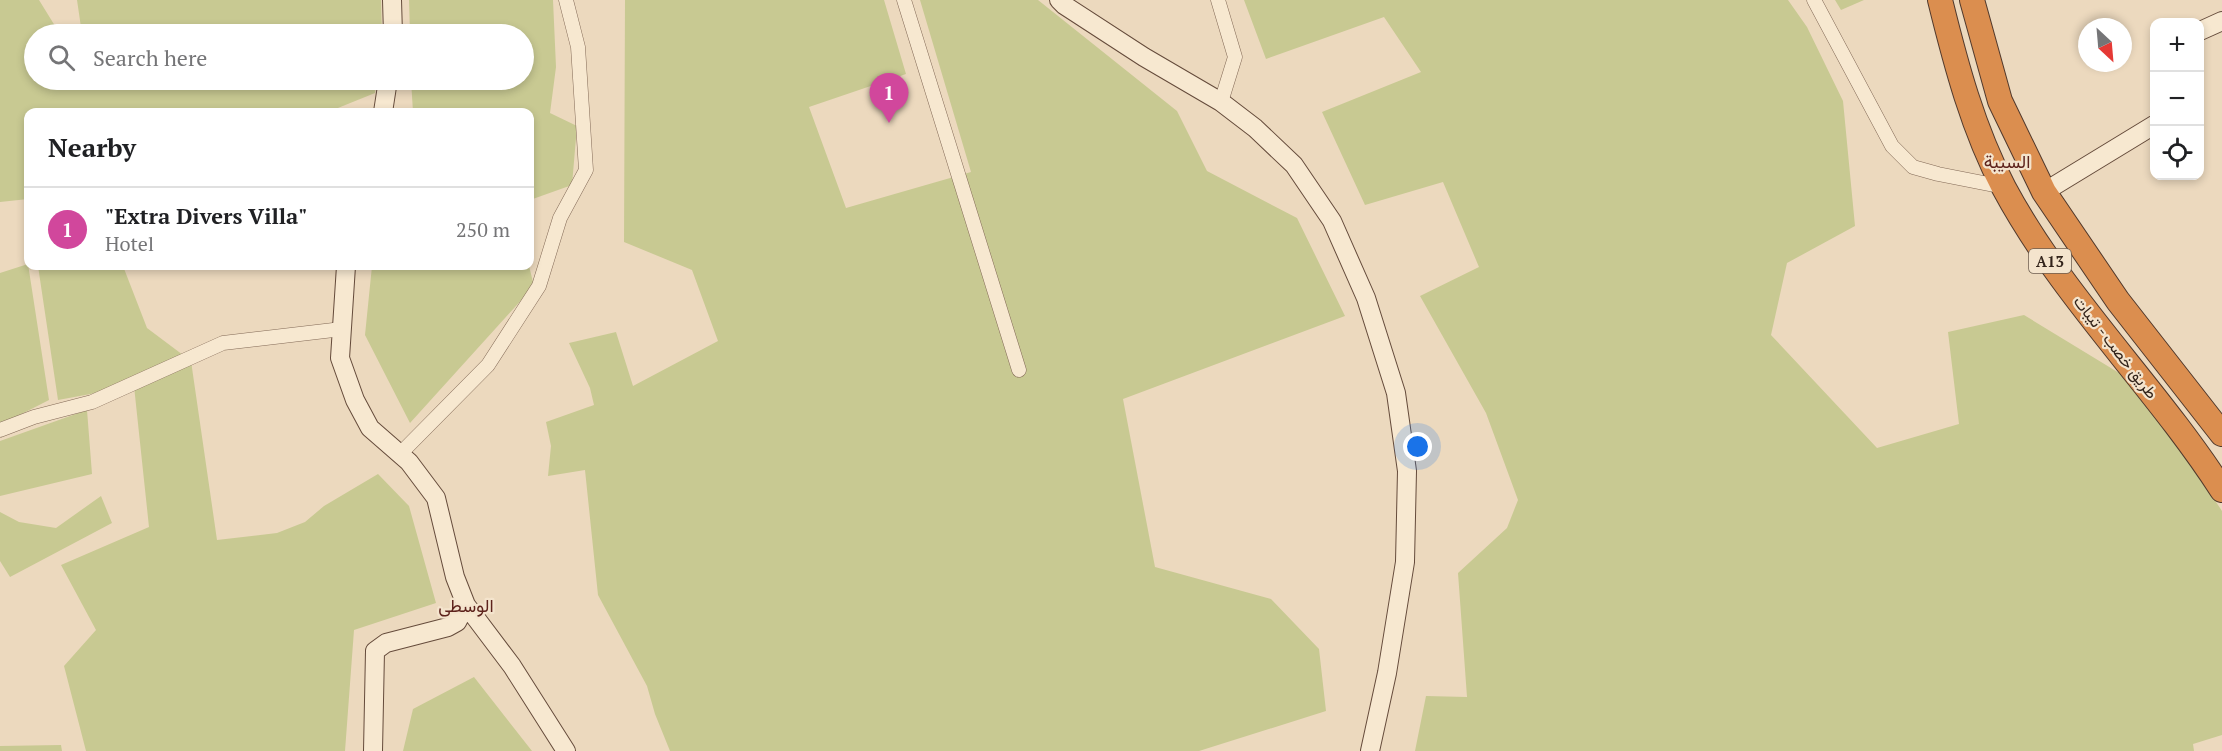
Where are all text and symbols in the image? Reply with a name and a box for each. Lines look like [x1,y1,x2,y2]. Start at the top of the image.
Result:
north arrow [2078,18,2132,72]
map controls [2150,18,2204,180]
button: + [2150,18,2204,72]
search box [24,24,534,90]
icon: search [45,41,78,74]
text: Search here [93,43,207,72]
button: − [2150,72,2204,126]
pin: 1 [870,74,908,123]
button: locate [2150,126,2204,180]
text: Nearby [48,130,136,164]
district label: السيبة [1984,149,2030,173]
text: "Extra Divers Villa" [105,201,308,230]
text: 1 [62,216,73,243]
text: 250 m [456,216,510,243]
text: Hotel [105,230,154,257]
road number: A13 [2029,249,2071,273]
street label: طريق خصب - تيبات [2069,291,2163,403]
your location [1403,432,1432,461]
district label: الوسطى [438,593,494,617]

